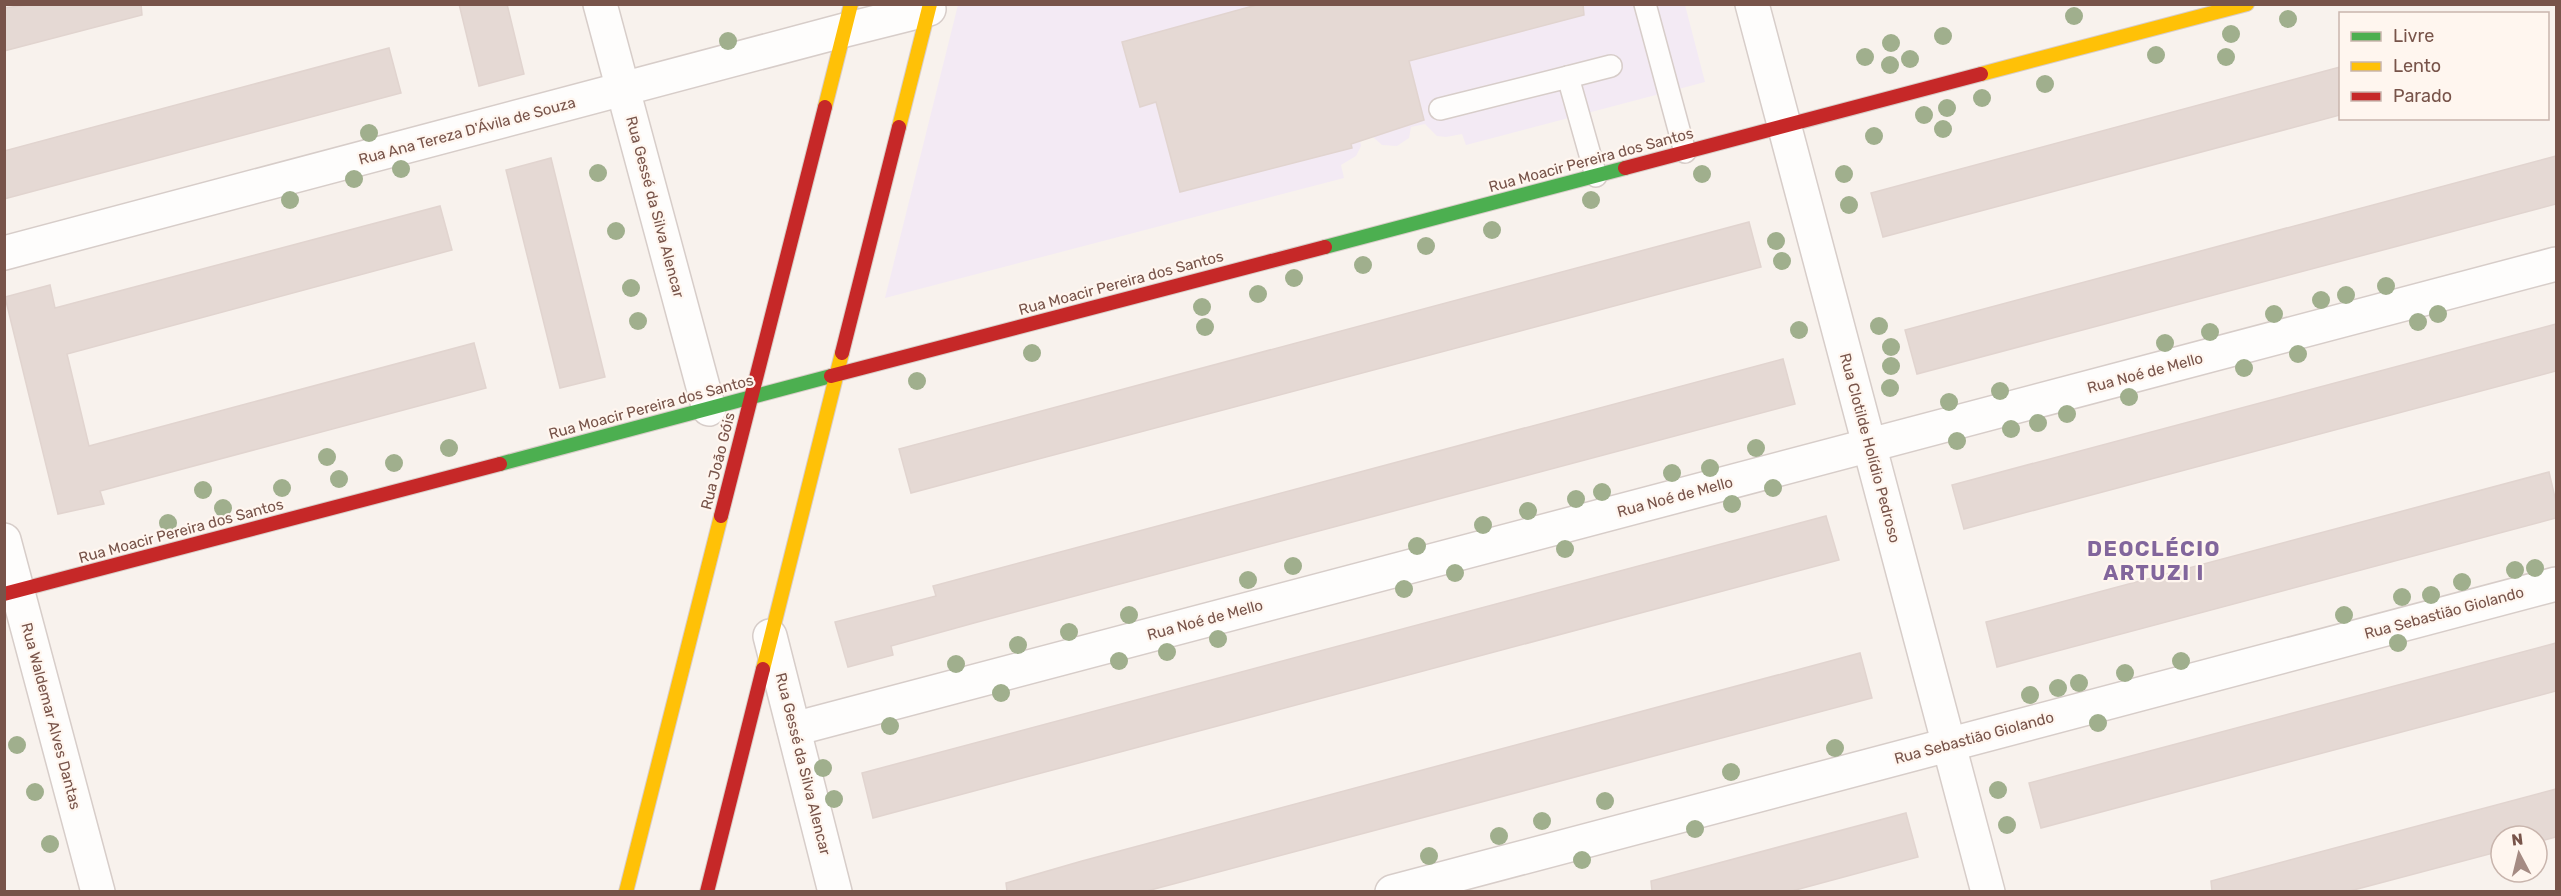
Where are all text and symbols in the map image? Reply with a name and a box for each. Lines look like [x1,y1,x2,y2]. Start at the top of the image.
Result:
legend [2339,12,2549,120]
text: Livre [2393,25,2434,47]
text: Lento [2393,55,2441,77]
text: Parado [2393,85,2452,107]
street label: Rua Ana Tereza D'Ávila de Souza [357,93,577,169]
street label: Rua Gessé da Silva Alencar [622,114,688,300]
street label: Rua Moacir Pereira dos Santos [1487,124,1696,196]
street label: Rua Moacir Pereira dos Santos [1017,247,1226,319]
street label: Rua Noé de Mello [2085,349,2205,397]
street label: Rua Clotilde Holídio Pedroso [1836,351,1904,545]
street label: Rua Moacir Pereira dos Santos [547,371,756,443]
street label: Rua João Góis [697,410,739,512]
street label: Rua Noé de Mello [1615,473,1735,521]
street label: Rua Moacir Pereira dos Santos [77,495,286,567]
district label: DEOCLÉCIO ARTUZI I [2087,536,2221,585]
street label: Rua Sebastião Giolando [2362,583,2526,643]
street label: Rua Noé de Mello [1145,596,1265,644]
street label: Rua Waldemar Alves Dantas [17,621,85,812]
street label: Rua Gessé da Silva Alencar [772,671,834,857]
street label: Rua Sebastião Giolando [1892,708,2056,768]
north arrow [2489,824,2549,884]
text: N [2510,829,2524,850]

